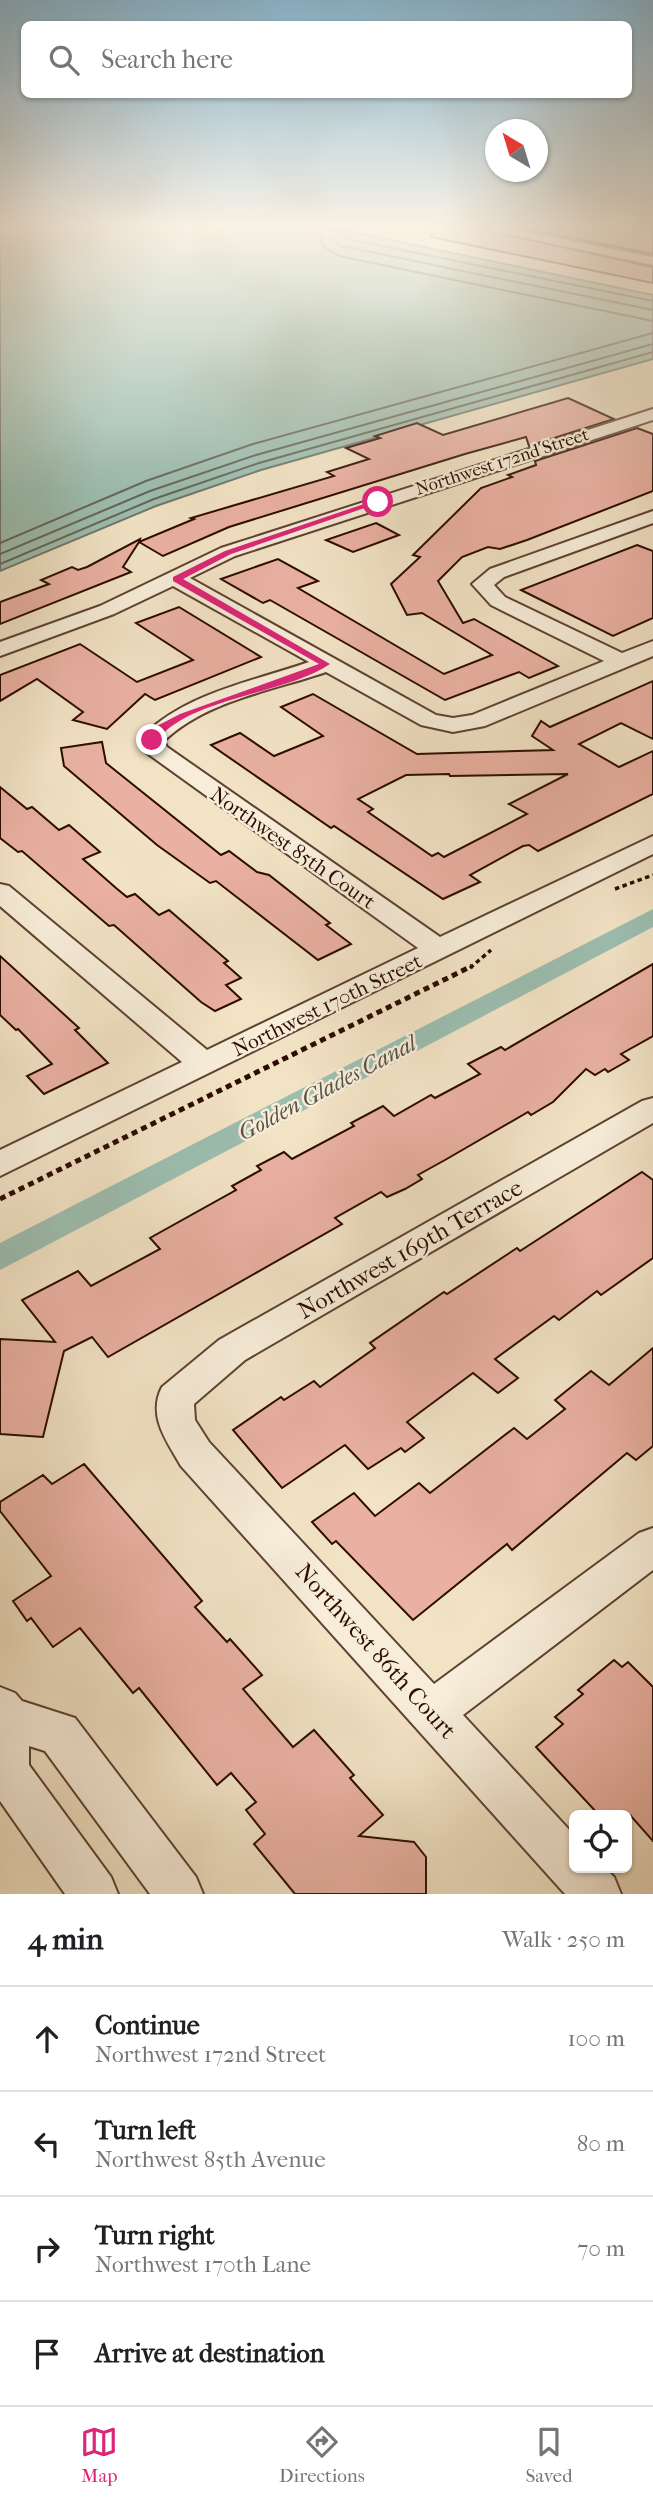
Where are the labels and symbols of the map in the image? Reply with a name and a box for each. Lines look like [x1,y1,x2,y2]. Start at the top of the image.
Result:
north arrow [485,119,548,182]
street label: Northwest 172nd Street [413,424,592,500]
route start [362,486,393,517]
route end [136,724,167,755]
street label: Northwest 85th Court [206,782,380,914]
street label: Northwest 170th Street [228,948,426,1061]
water label: Golden Glades Canal [233,1029,423,1146]
street label: Northwest 169th Terrace [293,1173,527,1325]
street label: Northwest 86th Court [290,1558,462,1745]

